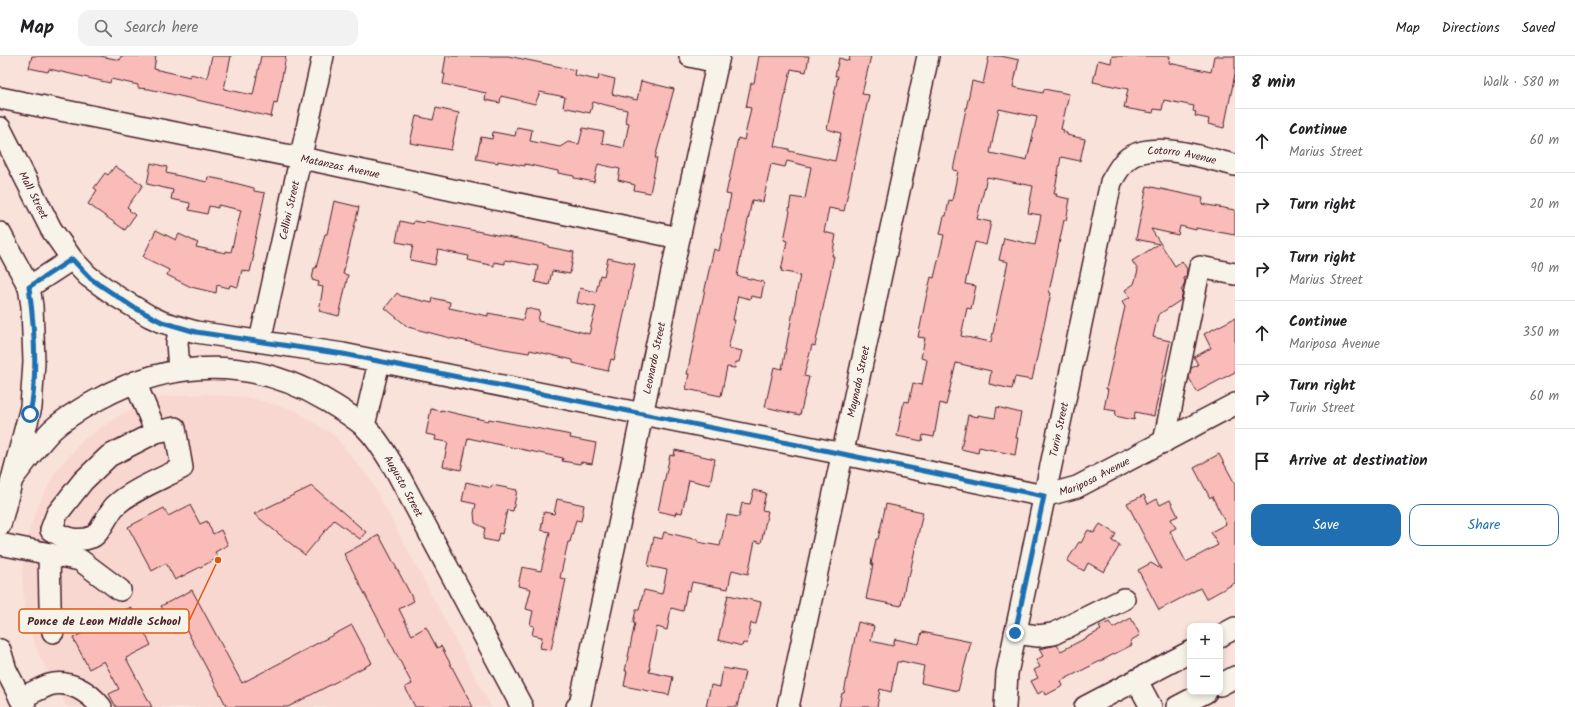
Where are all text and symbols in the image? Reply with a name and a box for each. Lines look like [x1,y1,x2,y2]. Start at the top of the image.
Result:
search box [78,10,358,46]
text: Map [20,13,54,43]
text: Search here [124,16,198,40]
icon: search [92,17,114,39]
text: Map [1395,17,1420,39]
text: Directions [1442,17,1500,39]
text: Saved [1522,17,1555,39]
text: 8 min [1251,69,1295,96]
text: Walk · 580 m [1483,72,1559,93]
text: Continue [1289,118,1347,142]
icon: ahead [1251,130,1273,152]
text: 60 m [1530,130,1559,151]
street label: Cotorro Avenue [1146,142,1218,170]
text: Marius Street [1289,142,1363,163]
street label: Matanzas Avenue [299,150,381,184]
street label: Mall Street [13,168,53,223]
street label: Cellini Street [275,178,305,242]
text: Turn right [1289,193,1356,217]
icon: right [1251,194,1273,216]
text: 20 m [1529,194,1559,215]
text: Turn right [1289,246,1356,270]
icon: right [1251,258,1273,280]
text: 90 m [1531,258,1559,279]
text: Marius Street [1289,270,1363,291]
text: Continue [1289,310,1347,334]
street label: Leonardo Street [639,320,671,396]
icon: ahead [1251,322,1273,344]
text: 350 m [1523,322,1559,343]
text: Mariposa Avenue [1289,334,1380,355]
street label: Maynada Street [843,343,876,419]
text: Turn right [1289,374,1356,398]
icon: right [1251,386,1273,408]
text: 60 m [1530,386,1559,407]
text: Turin Street [1289,398,1355,419]
street label: Turin Street [1045,400,1074,459]
route start [21,405,39,423]
text: Arrive at destination [1289,449,1428,473]
icon: arrive [1251,450,1273,472]
street label: Augusto Street [378,452,428,521]
street label: Mariposa Avenue [1057,453,1134,502]
button: Save [1251,504,1401,546]
button: Share [1409,504,1559,546]
callout: Ponce de Leon Middle School [19,609,189,633]
text: Ponce de Leon Middle School [27,612,181,631]
map controls [1187,623,1223,695]
button: + [1187,623,1223,659]
route end [1006,624,1024,642]
button: − [1187,659,1223,695]

